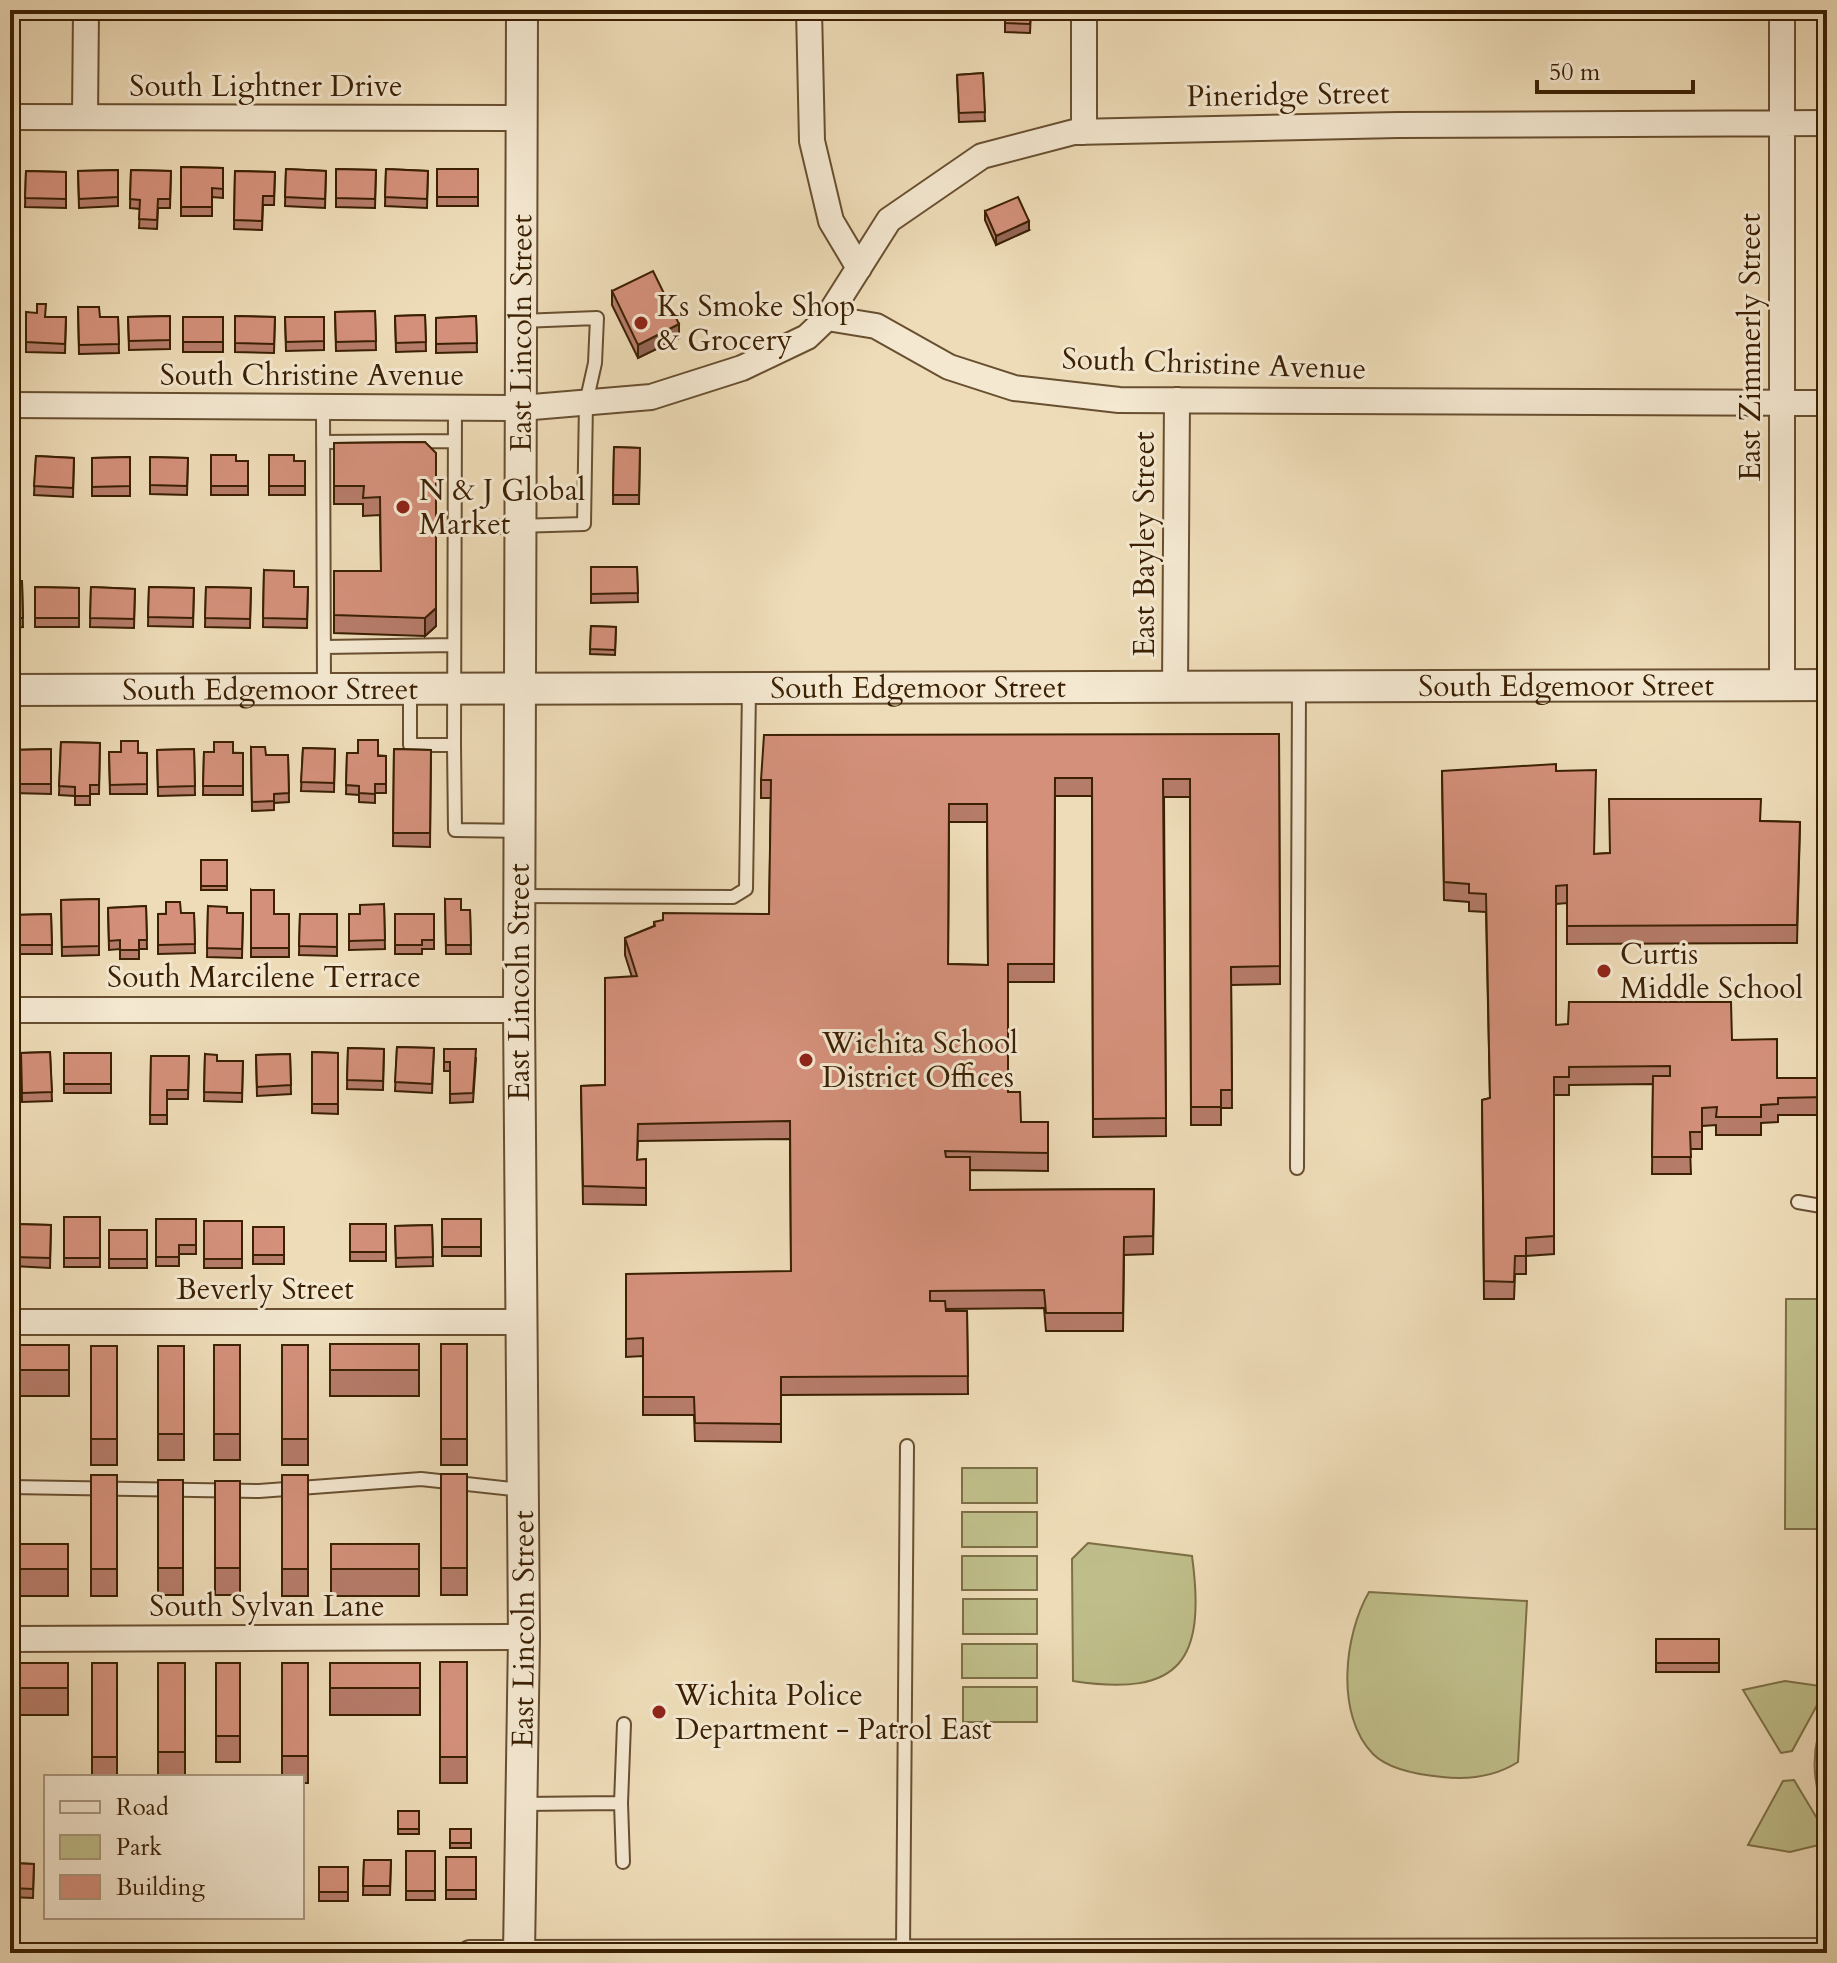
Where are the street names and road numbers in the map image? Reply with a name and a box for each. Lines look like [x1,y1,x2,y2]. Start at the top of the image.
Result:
street label: South Lightner Drive [129,66,403,107]
street label: Pineridge Street [1186,73,1390,117]
street label: East Zimmerly Street [1730,213,1771,481]
street label: East Lincoln Street [500,214,542,452]
street label: South Christine Avenue [1061,338,1367,390]
street label: South Christine Avenue [160,355,464,396]
street label: East Bayley Street [1124,431,1165,657]
street label: South Edgemoor Street [1418,665,1714,707]
street label: South Edgemoor Street [770,667,1066,708]
street label: South Edgemoor Street [122,668,418,710]
street label: East Lincoln Street [499,863,540,1101]
street label: South Marcilene Terrace [107,957,421,998]
street label: Beverly Street [176,1269,354,1310]
street label: East Lincoln Street [502,1510,545,1748]
street label: South Sylvan Lane [149,1586,385,1627]

